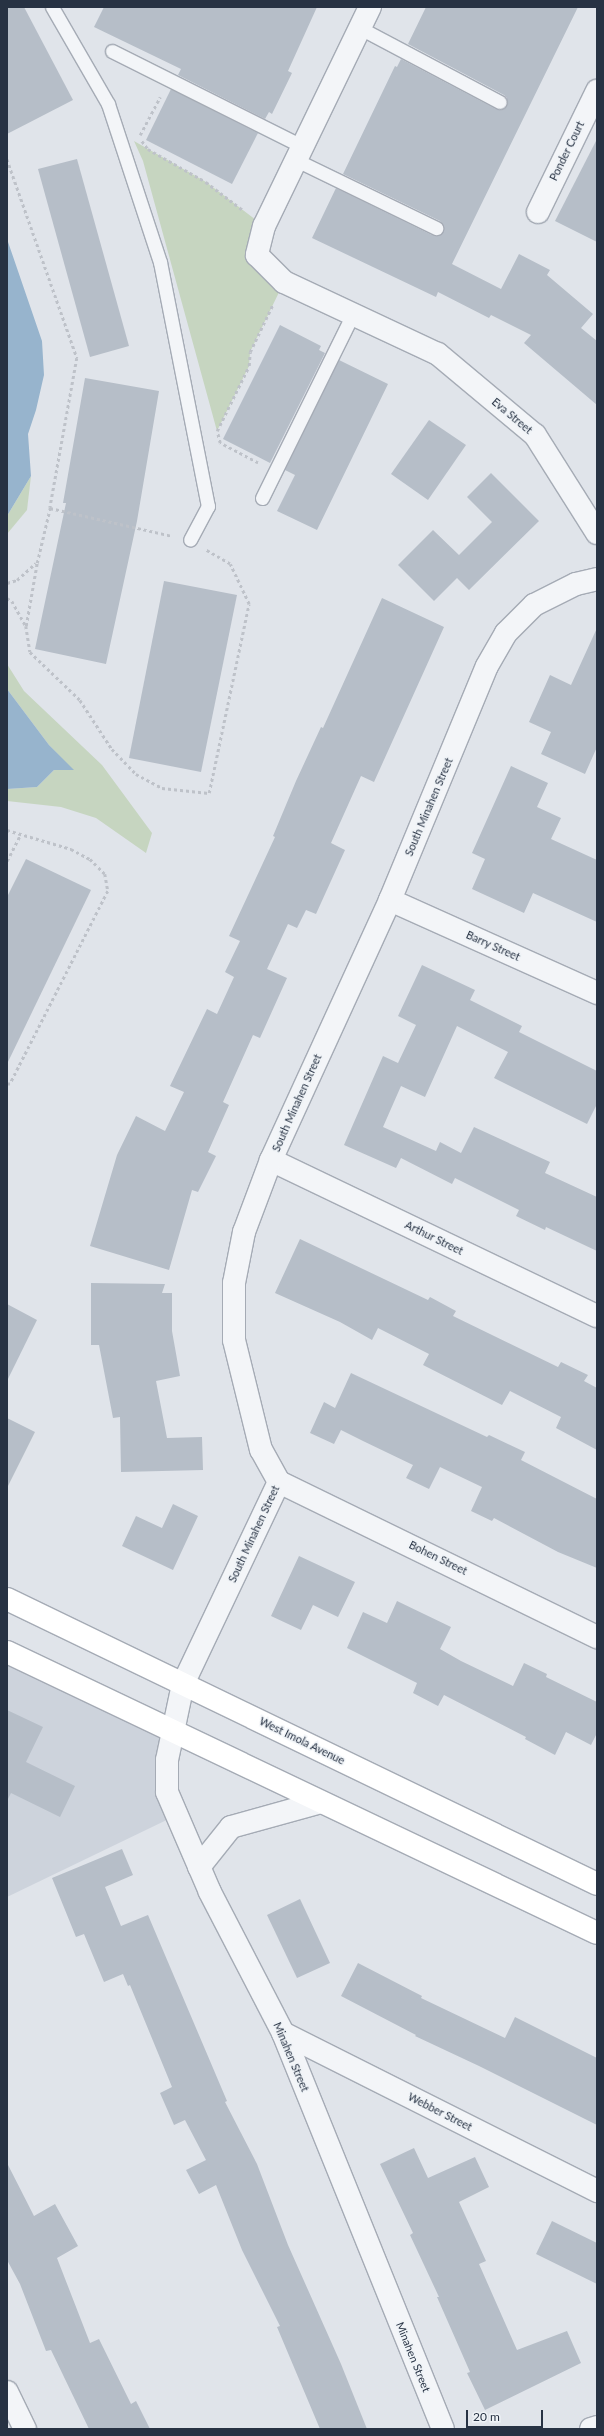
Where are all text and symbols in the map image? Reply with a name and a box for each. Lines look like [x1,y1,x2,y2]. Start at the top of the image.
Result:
street label: Ponder Court [547,119,587,183]
street label: Eva Street [489,395,535,437]
street label: South Minahen Street [402,756,456,858]
street label: Barry Street [464,928,522,964]
street label: South Minahen Street [270,1052,324,1154]
street label: Arthur Street [403,1218,465,1258]
street label: South Minahen Street [226,1483,282,1585]
street label: Bohen Street [407,1538,469,1578]
street label: West Imola Avenue [257,1715,347,1767]
street label: Minahen Street [270,2020,312,2094]
street label: Webber Street [406,2090,474,2134]
street label: Minahen Street [393,2320,433,2394]
scale bar [468,2402,545,2428]
text: 20 m [473,2409,500,2424]

